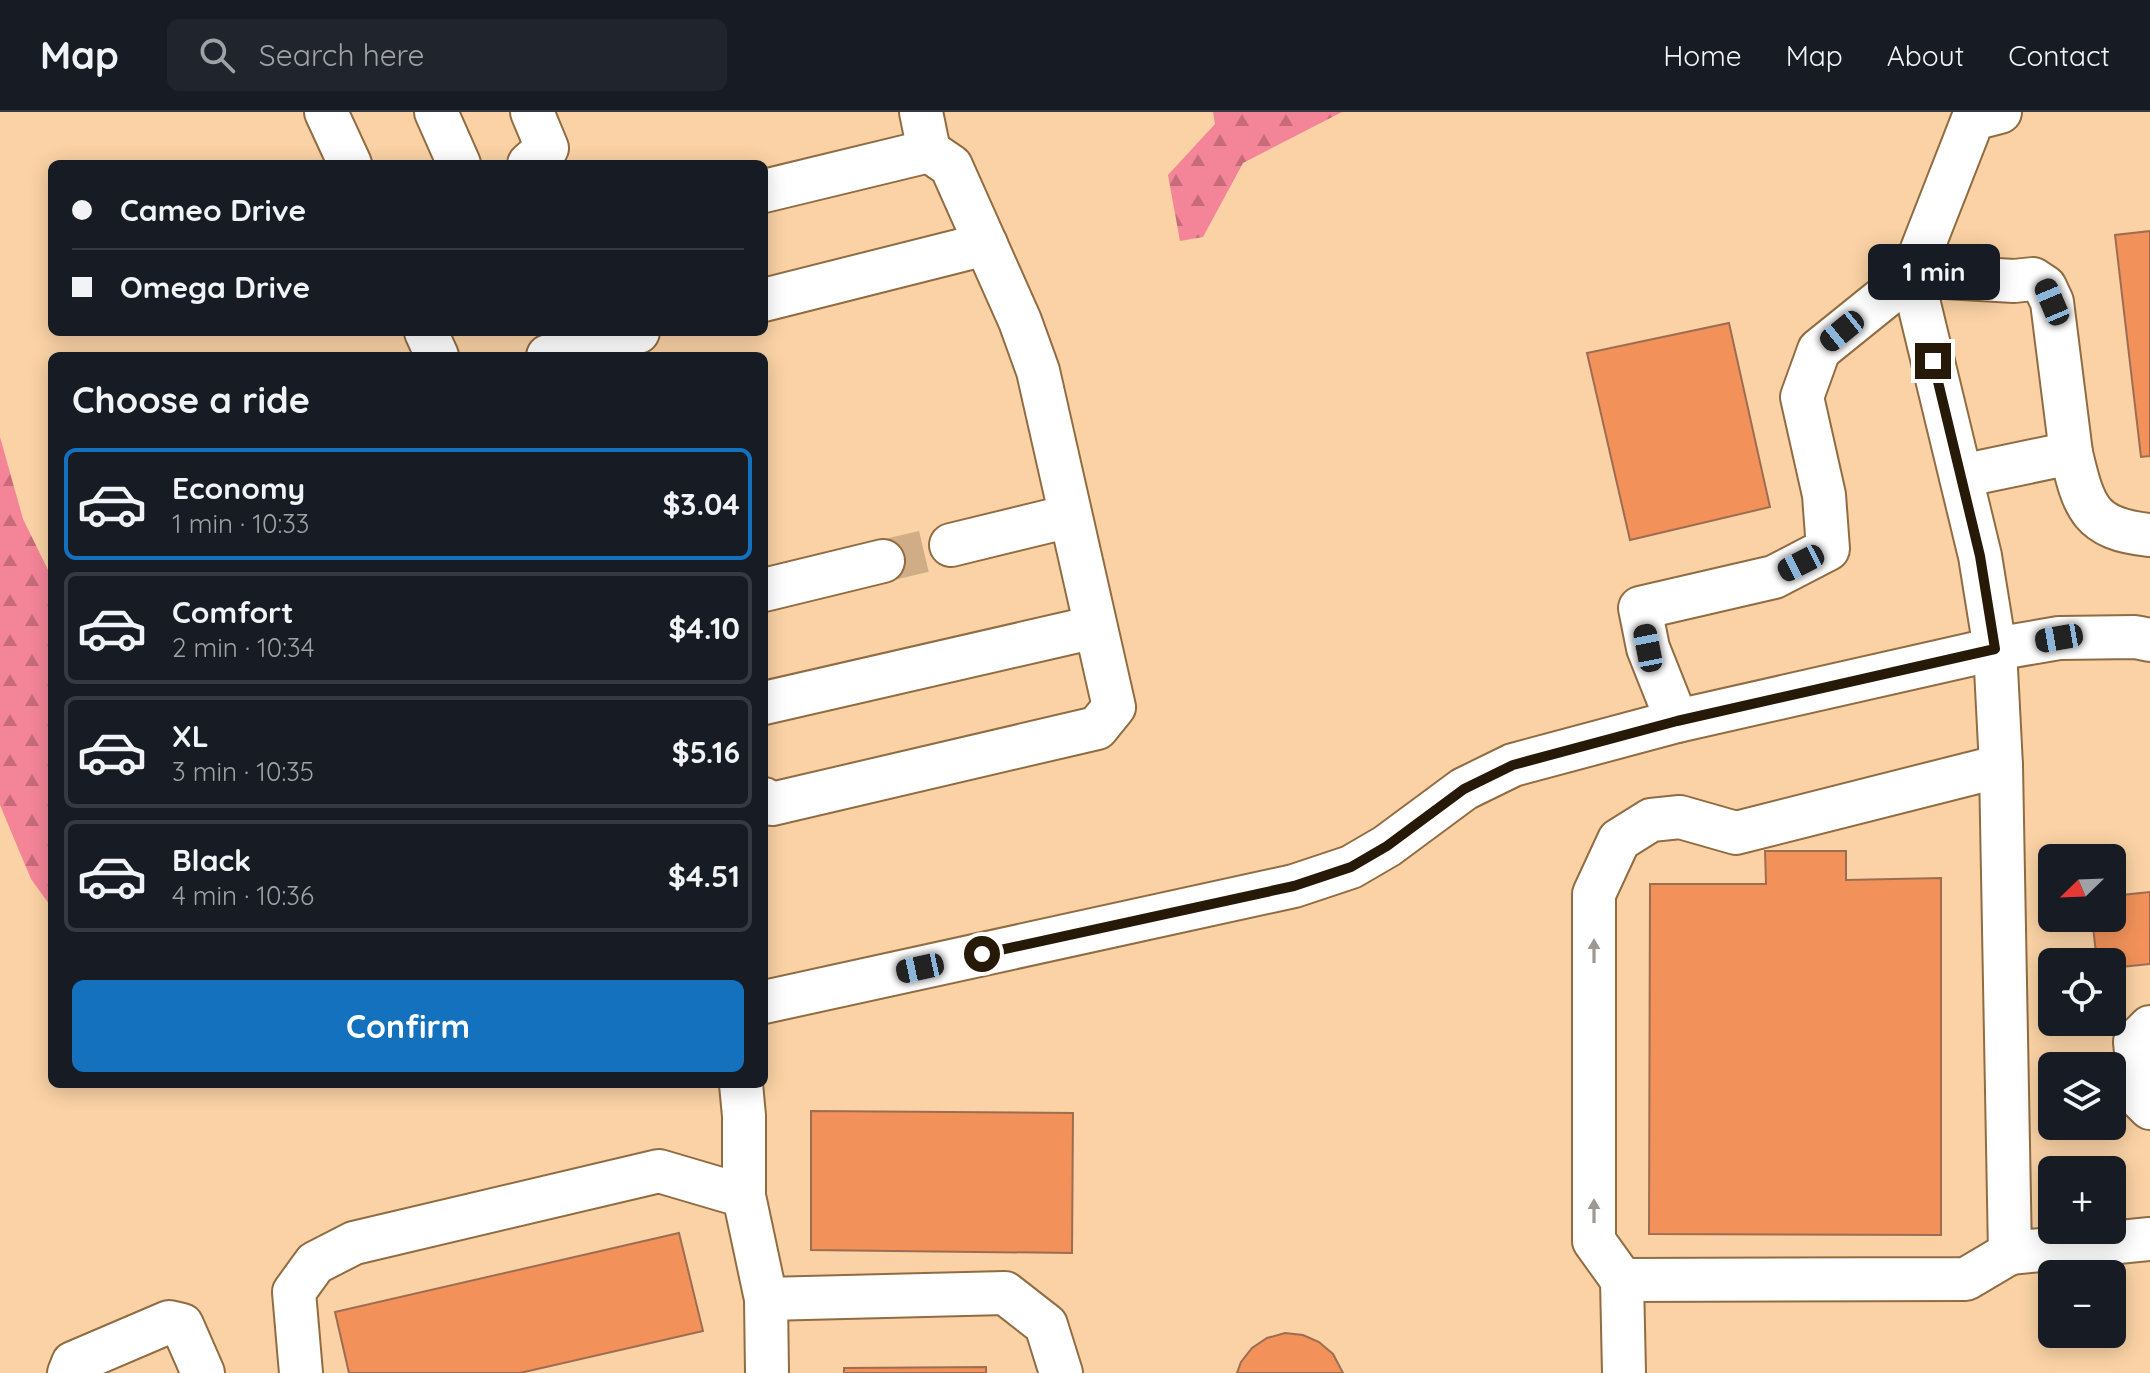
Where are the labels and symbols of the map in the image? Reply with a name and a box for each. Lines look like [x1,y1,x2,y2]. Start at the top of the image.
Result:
callout: 1 min [1867,245,1999,301]
car [2032,275,2072,329]
car [1816,307,1868,355]
route end [1915,343,1951,379]
car [1774,541,1828,585]
car [1632,622,1664,674]
car [2033,622,2085,654]
north arrow [2038,844,2126,932]
route start [964,936,1000,972]
one-way arrow [1588,938,1600,963]
car [894,951,946,985]
one-way arrow [1588,1198,1600,1223]

